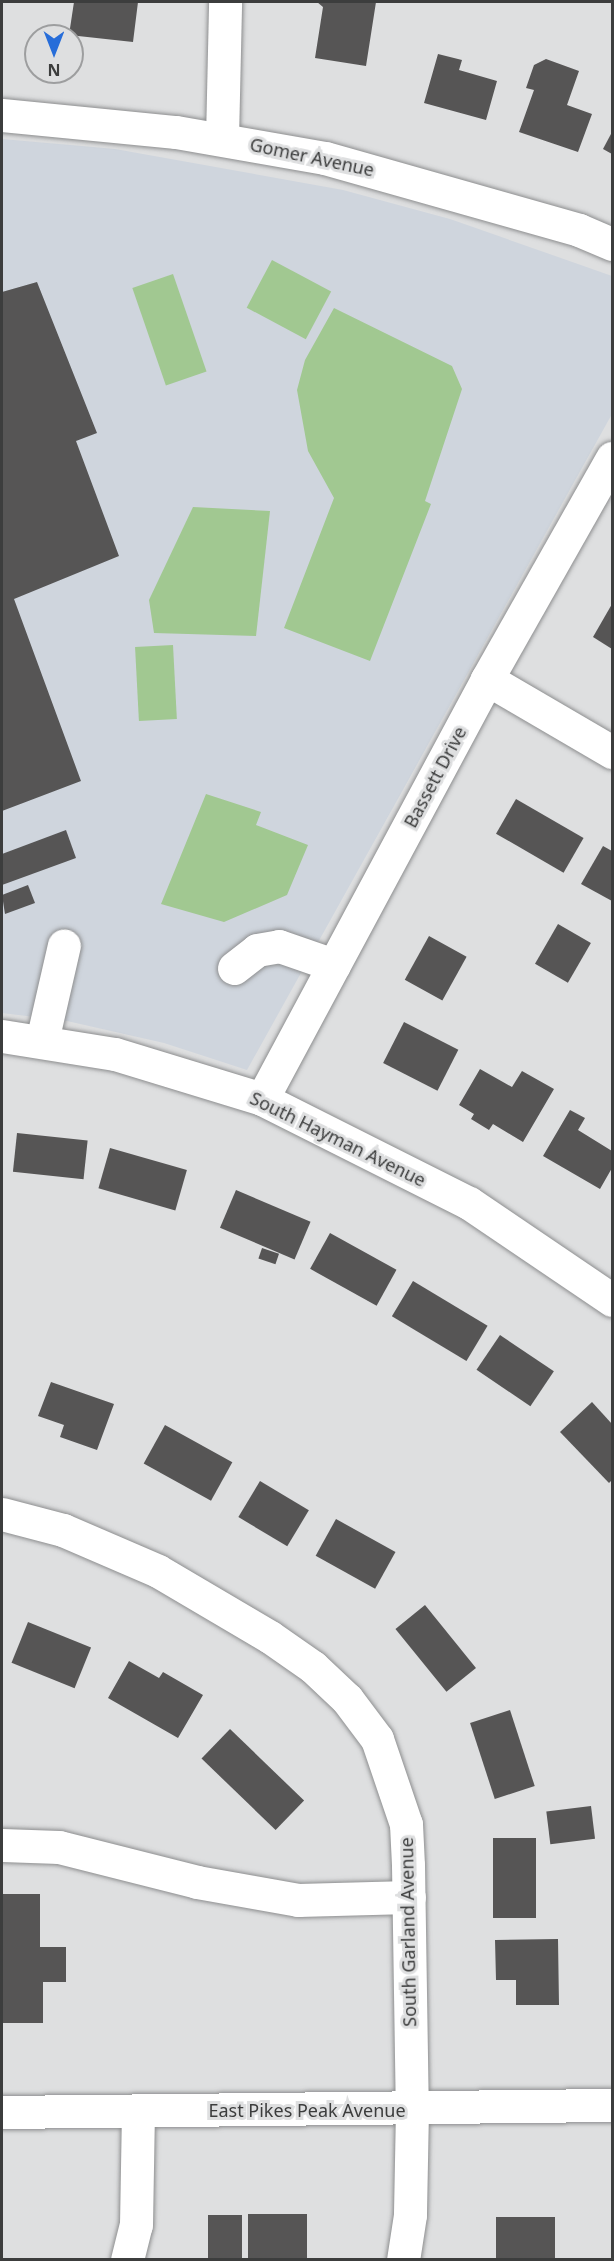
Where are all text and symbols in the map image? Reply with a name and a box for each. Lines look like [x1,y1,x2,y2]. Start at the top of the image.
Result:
north arrow [24,24,84,84]
text: N [48,59,61,81]
street label: Gomer Avenue [248,133,376,181]
street label: Bassett Drive [399,723,471,831]
street label: South Hayman Avenue [247,1087,429,1191]
street label: South Garland Avenue [396,1837,420,2027]
street label: East Pikes Peak Avenue [208,2099,406,2121]

